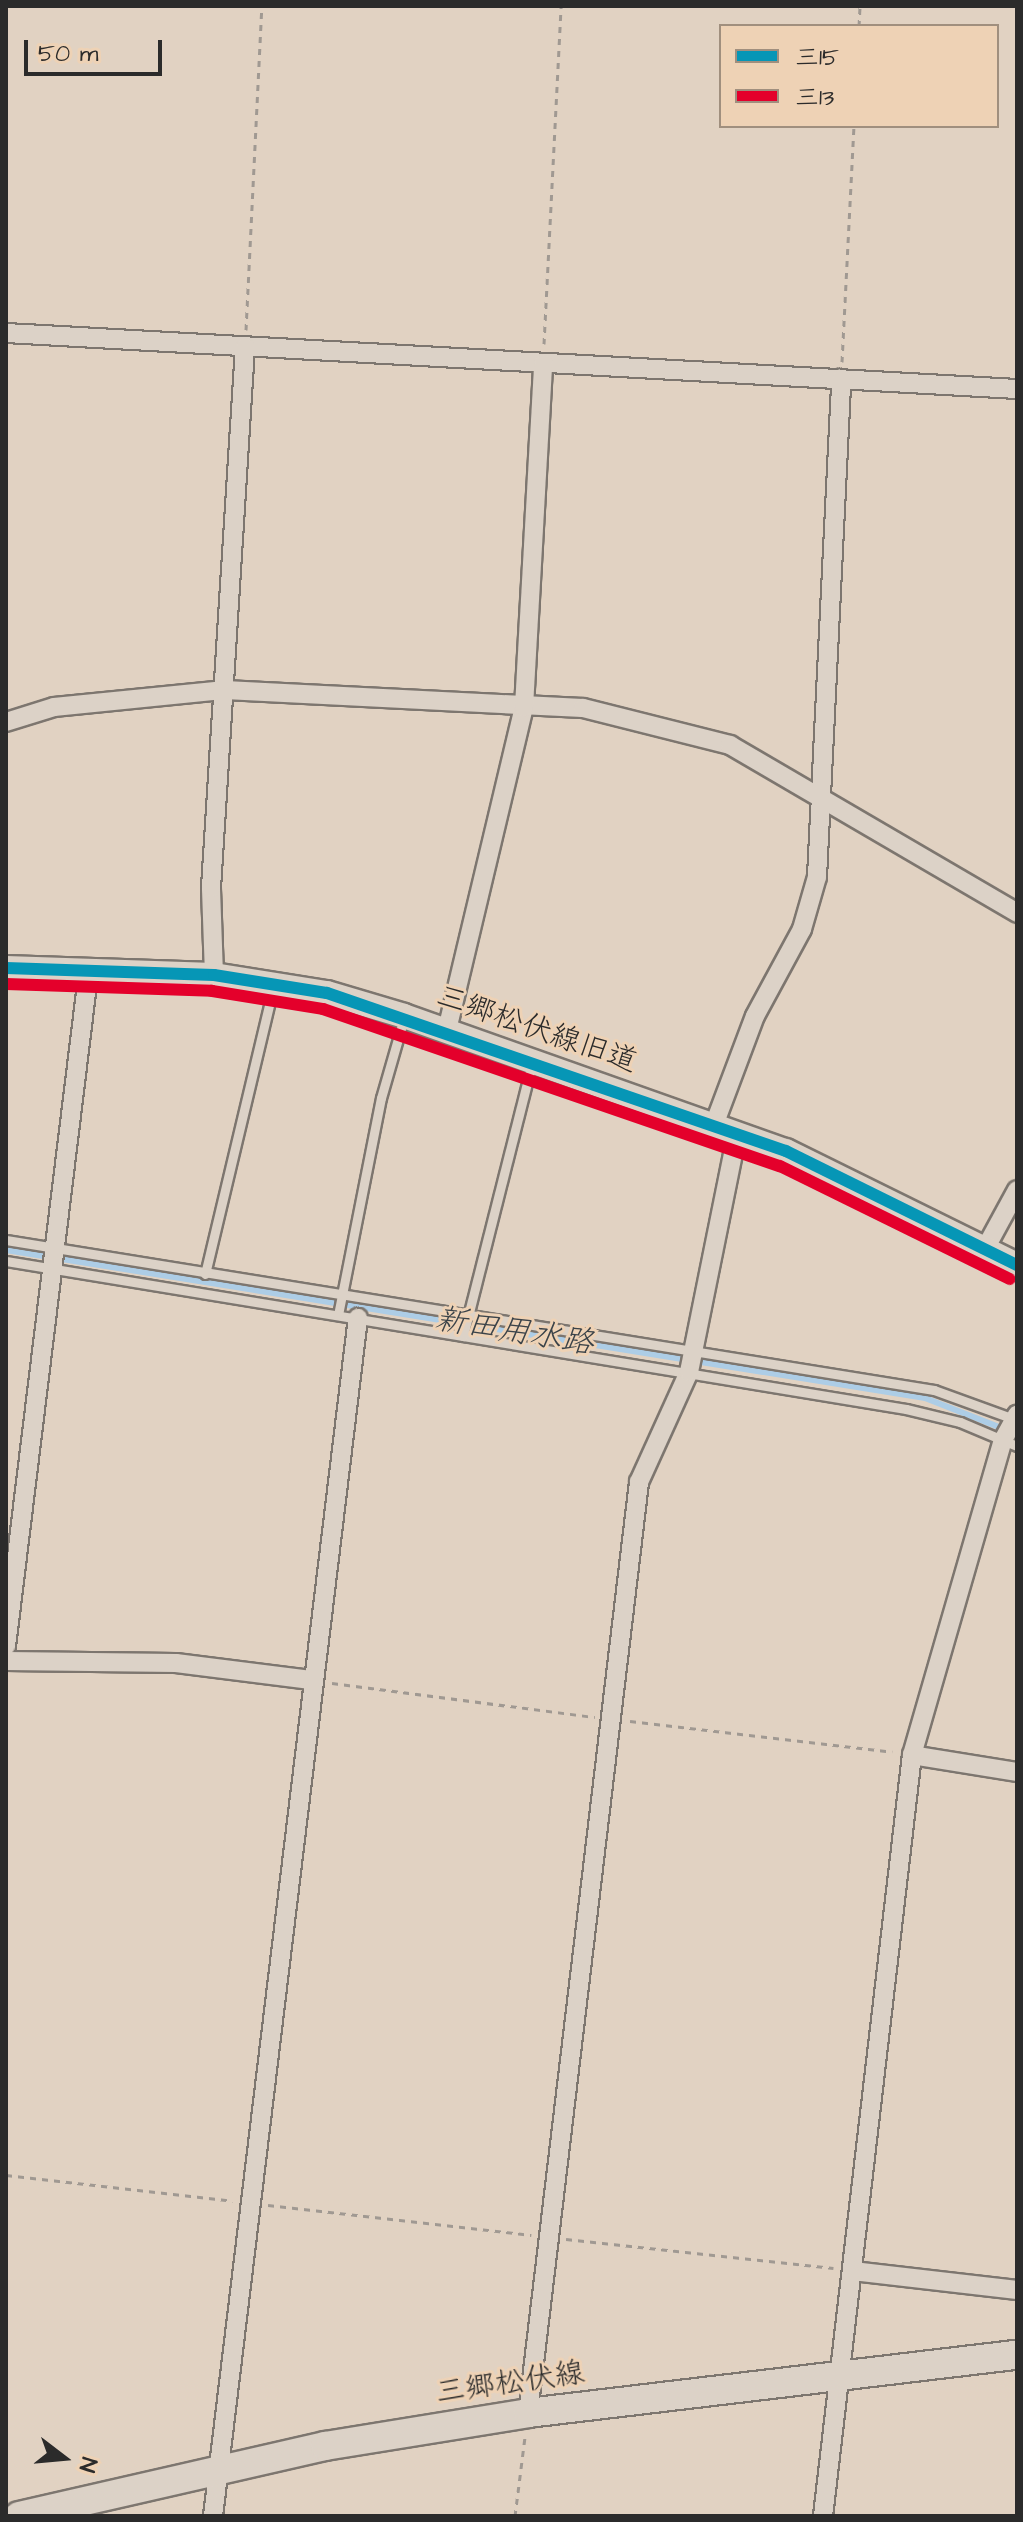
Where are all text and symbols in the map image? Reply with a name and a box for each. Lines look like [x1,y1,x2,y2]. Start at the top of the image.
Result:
scale bar [28,24,166,74]
legend [719,24,999,128]
text: 50 m [38,37,98,71]
text: 三15 [795,41,839,75]
text: 三13 [795,81,834,115]
street label: 三郷松伏線旧道 [432,978,642,1080]
water label: 新田用水路 [432,1301,596,1363]
street label: 三郷松伏線 [433,2355,587,2411]
north arrow [24,2418,104,2498]
text: N [71,2454,104,2476]

